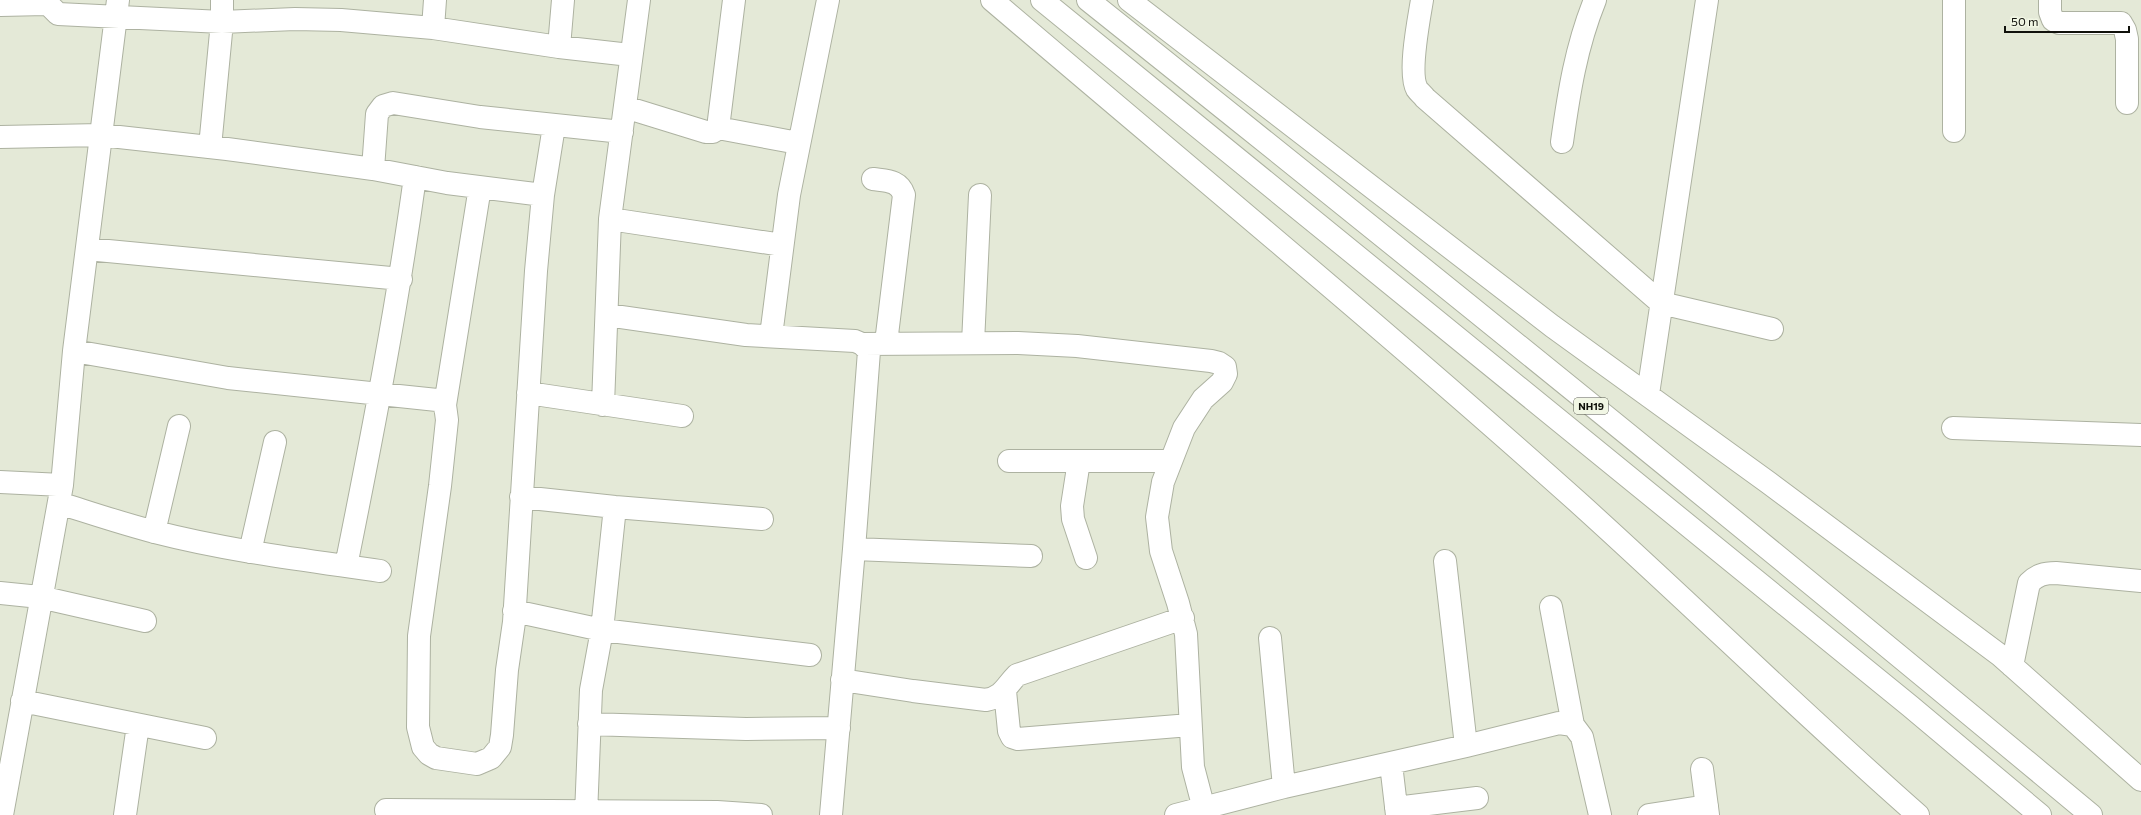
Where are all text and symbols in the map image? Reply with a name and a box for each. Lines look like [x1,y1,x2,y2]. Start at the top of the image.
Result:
scale bar [2005,8,2129,34]
text: 50 m [2011,14,2039,28]
road number: NH19 [1574,398,1608,414]

